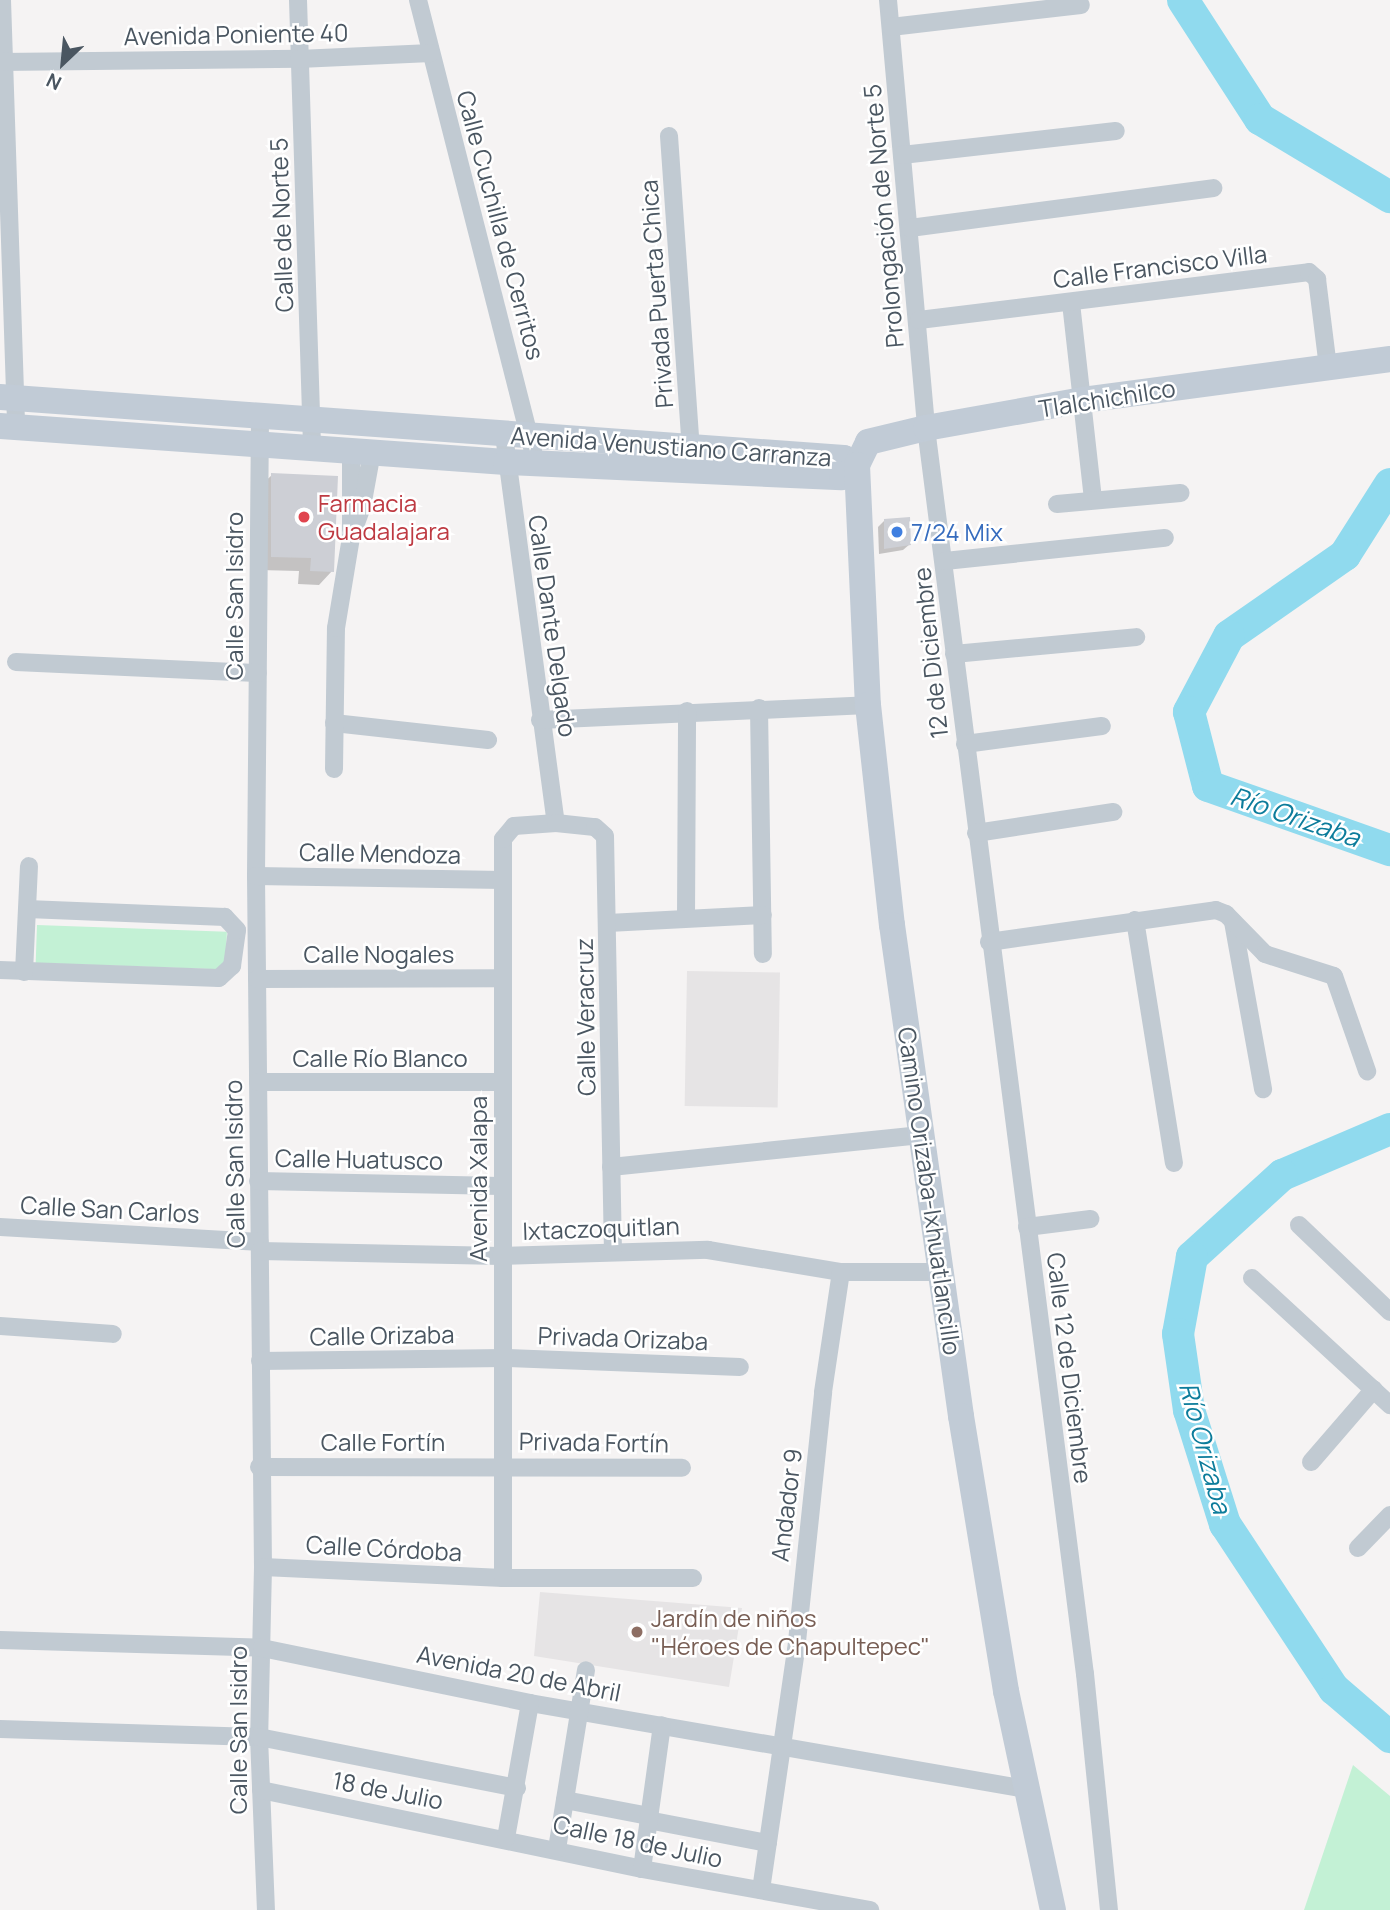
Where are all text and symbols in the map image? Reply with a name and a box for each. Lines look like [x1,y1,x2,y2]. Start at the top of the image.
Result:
street label: Avenida Poniente 40 [123,18,349,50]
north arrow [28,28,98,98]
text: N [42,67,66,97]
street label: Prolongación de Norte 5 [857,83,909,349]
street label: Calle Cuchilla de Cerritos [451,87,551,363]
street label: Calle de Norte 5 [264,137,298,313]
street label: Privada Puerta Chica [634,179,678,409]
street label: Calle Francisco Villa [1051,239,1269,293]
street label: Tlalchichilco [1037,373,1177,423]
street label: Avenida Venustiano Carranza [510,420,832,472]
place label: Farmacia Guadalajara [318,489,450,545]
marker: Farmacia Guadalajara [296,509,312,525]
street label: Calle San Isidro [220,512,248,680]
street label: Calle Dante Delgado [523,513,583,739]
place label: 7/24 Mix [911,518,1003,546]
marker: 7/24 Mix [889,524,905,540]
street label: 12 de Diciembre [907,566,953,740]
water label: Río Orizaba [1226,780,1364,854]
street label: Calle Mendoza [299,837,461,869]
street label: Calle Veracruz [569,938,601,1096]
street label: Calle Nogales [304,940,454,968]
street label: Camino Orizaba-Ixhuatlancillo [893,1025,967,1357]
street label: Calle Río Blanco [292,1044,468,1072]
street label: Calle San Isidro [218,1080,250,1248]
street label: Avenida Xalapa [464,1096,492,1262]
street label: Calle Huatusco [275,1143,443,1175]
street label: Calle San Carlos [20,1190,200,1228]
street label: Ixtaczoquitlan [522,1211,680,1245]
street label: Calle 12 de Diciembre [1042,1251,1098,1485]
street label: Calle Orizaba [309,1319,455,1351]
street label: Privada Orizaba [537,1321,709,1355]
water label: Río Orizaba [1173,1379,1237,1517]
street label: Privada Fortín [519,1426,669,1458]
street label: Calle Fortín [321,1428,445,1456]
street label: Andador 9 [765,1447,807,1563]
street label: Calle Córdoba [305,1530,463,1566]
place label: Jardín de niños "Héroes de Chapultepec" [651,1604,930,1660]
marker: Jardín de niños "Héroes de Chapultepec" [629,1624,645,1640]
street label: Avenida 20 de Abril [415,1639,623,1707]
street label: Calle San Isidro [224,1646,252,1814]
street label: 18 de Julio [330,1765,446,1815]
street label: Calle 18 de Julio [551,1809,725,1873]

